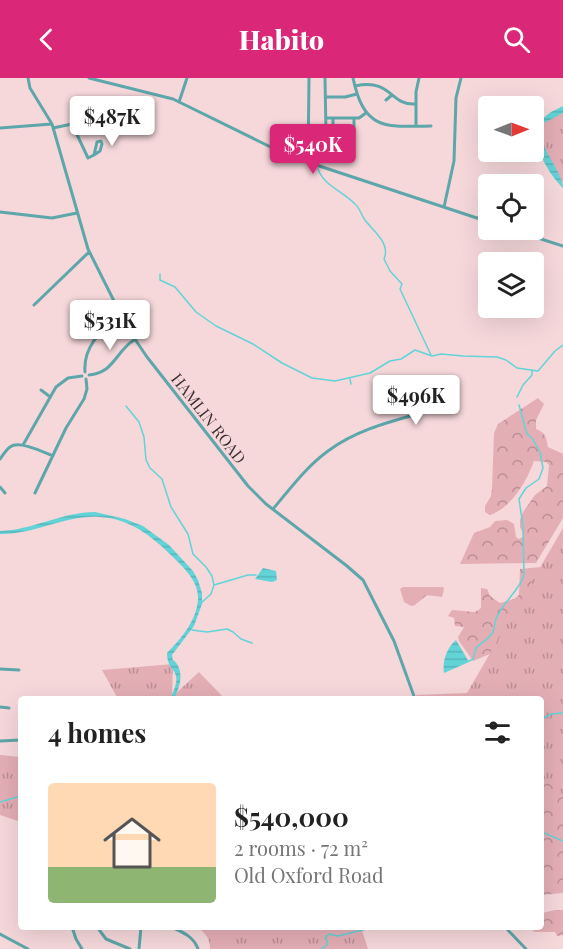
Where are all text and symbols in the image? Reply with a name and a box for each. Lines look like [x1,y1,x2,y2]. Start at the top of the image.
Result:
text: Habito [239,21,324,57]
icon: back [30,23,63,56]
icon: search [500,23,533,56]
pin: $487K [70,96,154,147]
north arrow [478,96,544,162]
map controls [478,96,544,318]
text: $487K [84,102,140,129]
pin: $540K [271,124,355,175]
text: $540K [284,130,342,157]
button: locate [478,174,544,240]
button: layers [478,252,544,318]
pin: $531K [68,300,152,351]
text: $531K [84,306,136,333]
street label: HAMLIN ROAD [167,369,251,467]
pin: $496K [374,375,458,426]
text: $496K [387,381,445,408]
text: 4 homes [48,715,146,750]
icon: filters [481,716,514,749]
text: $540,000 [234,799,349,834]
icon: home [96,807,168,879]
text: 2 rooms · 72 m² [234,834,368,861]
text: Old Oxford Road [234,861,384,888]

